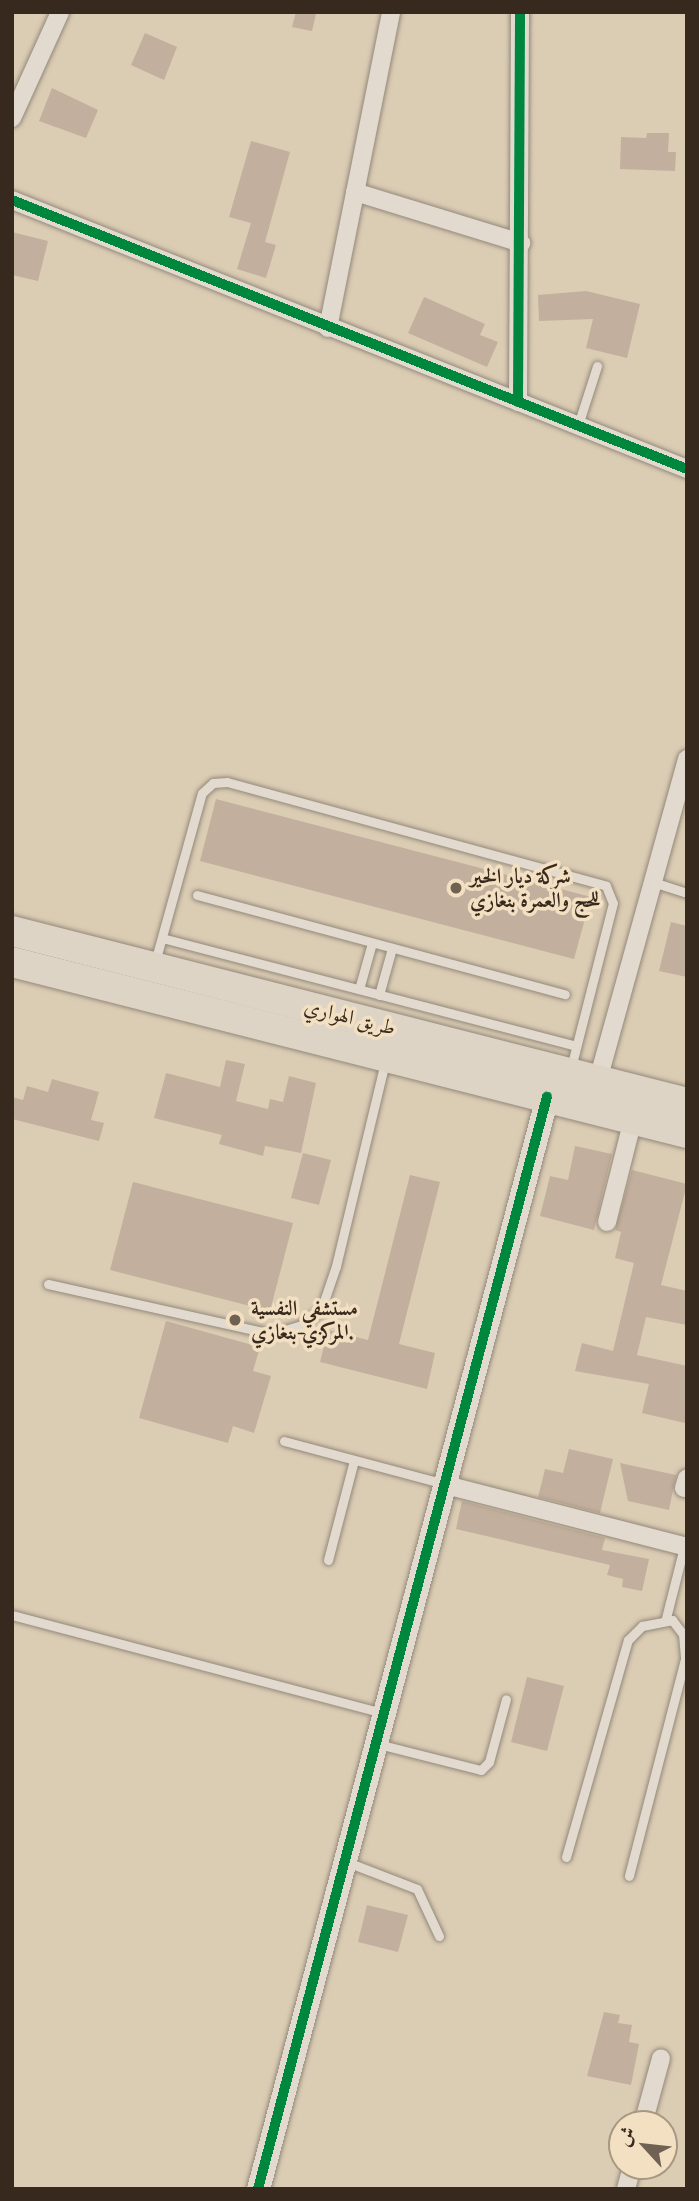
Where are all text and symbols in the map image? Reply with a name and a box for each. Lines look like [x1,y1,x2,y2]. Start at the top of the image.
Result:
place label: شركة ديار الخير للحج والعمرة بنغازي [470,863,600,913]
marker: شركة ديار الخير للحج والعمرة بنغازي [448,880,464,896]
street label: طريق الهواري [302,993,398,1041]
place label: مستشفي النفسية المركزي-بنغازي. [251,1295,358,1345]
marker: مستشفي النفسية المركزي-بنغازي. [225,1310,245,1330]
north arrow [608,2110,678,2180]
text: ش [612,2123,640,2150]

